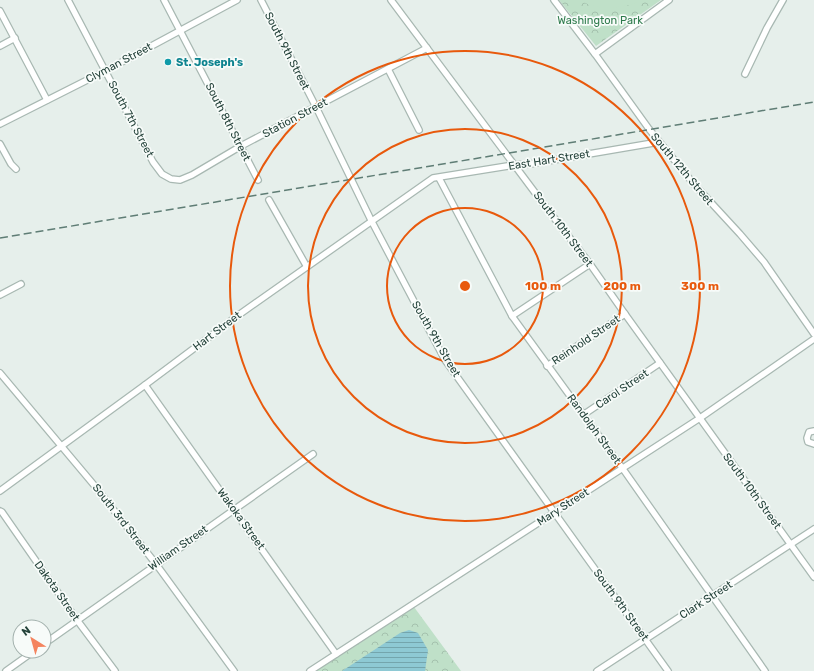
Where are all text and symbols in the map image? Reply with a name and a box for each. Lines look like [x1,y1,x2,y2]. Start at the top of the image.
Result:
street label: South 9th Street [262,10,313,93]
park label: Washington Park [557,14,643,27]
street label: Clyman Street [84,40,155,86]
place label: St. Joseph's [176,56,243,69]
marker: St. Joseph's [163,57,173,67]
street label: South 7th Street [105,79,157,160]
street label: South 8th Street [203,81,254,164]
street label: Station Street [260,95,330,141]
street label: South 12th Street [648,130,716,208]
street label: East Hart Street [507,147,591,173]
street label: South 10th Street [531,189,596,270]
centre of rings [458,279,472,293]
text: 100 m [525,279,561,293]
text: 200 m [603,279,641,293]
text: 300 m [681,279,719,293]
street label: South 9th Street [409,299,463,380]
street label: Hart Street [190,308,244,353]
street label: Reinhold Street [549,312,623,368]
street label: Carol Street [593,366,651,411]
street label: Randolph Street [564,392,624,467]
street label: South 10th Street [720,451,784,532]
street label: South 3rd Street [90,481,153,557]
street label: Mary Street [535,485,592,529]
street label: Wakoka Street [214,486,268,553]
street label: William Street [146,522,211,573]
street label: Dakota Street [32,559,83,624]
street label: South 9th Street [591,567,652,644]
street label: Clark Street [677,578,735,622]
north arrow [12,619,52,659]
text: N [19,624,33,639]

